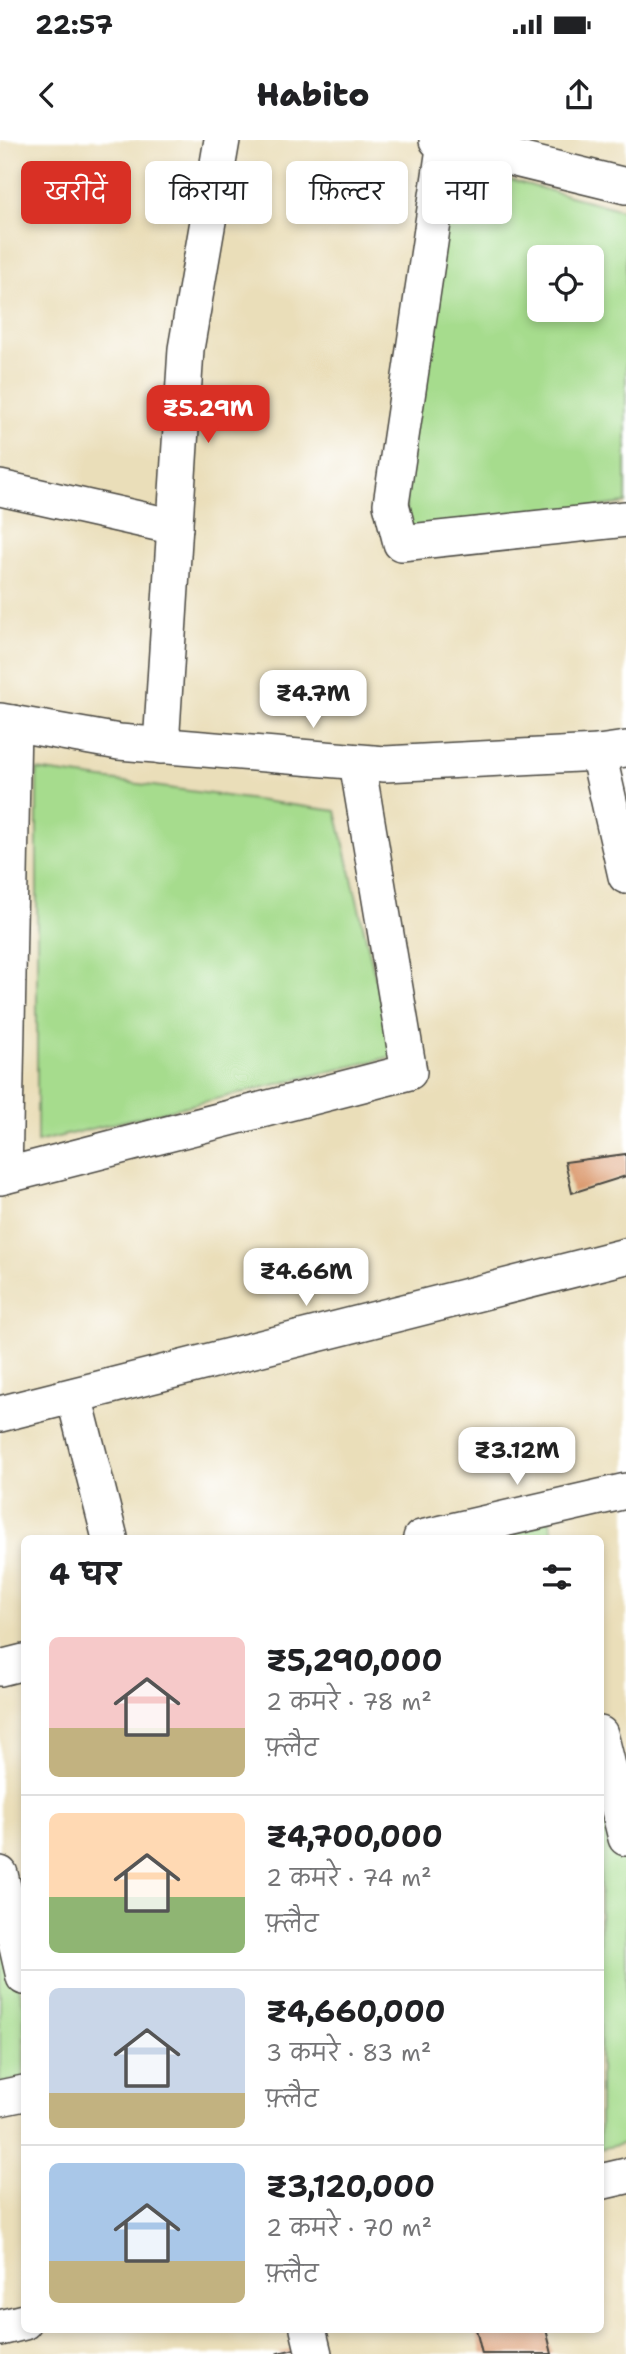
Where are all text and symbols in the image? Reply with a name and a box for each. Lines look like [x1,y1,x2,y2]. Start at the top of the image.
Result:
text: 22:57 [35,7,113,42]
text: Habito [257,73,369,116]
icon: back [28,76,66,114]
icon: share [560,76,598,114]
chip: खरीदें [21,161,131,224]
chip: किराया [145,161,272,224]
chip: फ़िल्टर [286,161,408,224]
chip: नया [422,161,512,224]
map controls [527,245,604,322]
button: locate [527,245,604,322]
pin: ₹5.29M [151,386,265,445]
text: ₹5.29M [163,393,253,423]
pin: ₹4.7M [264,670,362,730]
text: ₹4.7M [276,678,350,708]
pin: ₹4.66M [249,1248,363,1308]
text: ₹4.66M [259,1256,353,1286]
pin: ₹3.12M [460,1428,574,1487]
text: ₹3.12M [474,1435,560,1465]
text: 4 घर [49,1554,120,1595]
icon: filters [538,1558,576,1596]
text: ₹5,290,000 [266,1640,442,1681]
icon: home [105,1665,189,1749]
text: 2 कमरे · 78 m² [266,1687,432,1717]
text: फ़्लैट [266,1733,318,1763]
text: ₹4,700,000 [266,1816,443,1857]
icon: home [105,1841,189,1925]
text: 2 कमरे · 74 m² [266,1863,432,1893]
text: फ़्लैट [266,1909,318,1939]
text: ₹4,660,000 [266,1991,446,2032]
icon: home [105,2016,189,2100]
text: 3 कमरे · 83 m² [266,2038,431,2068]
text: फ़्लैट [266,2084,318,2114]
text: ₹3,120,000 [266,2166,435,2207]
icon: home [105,2191,189,2275]
text: 2 कमरे · 70 m² [266,2213,432,2243]
text: फ़्लैट [266,2259,318,2289]

